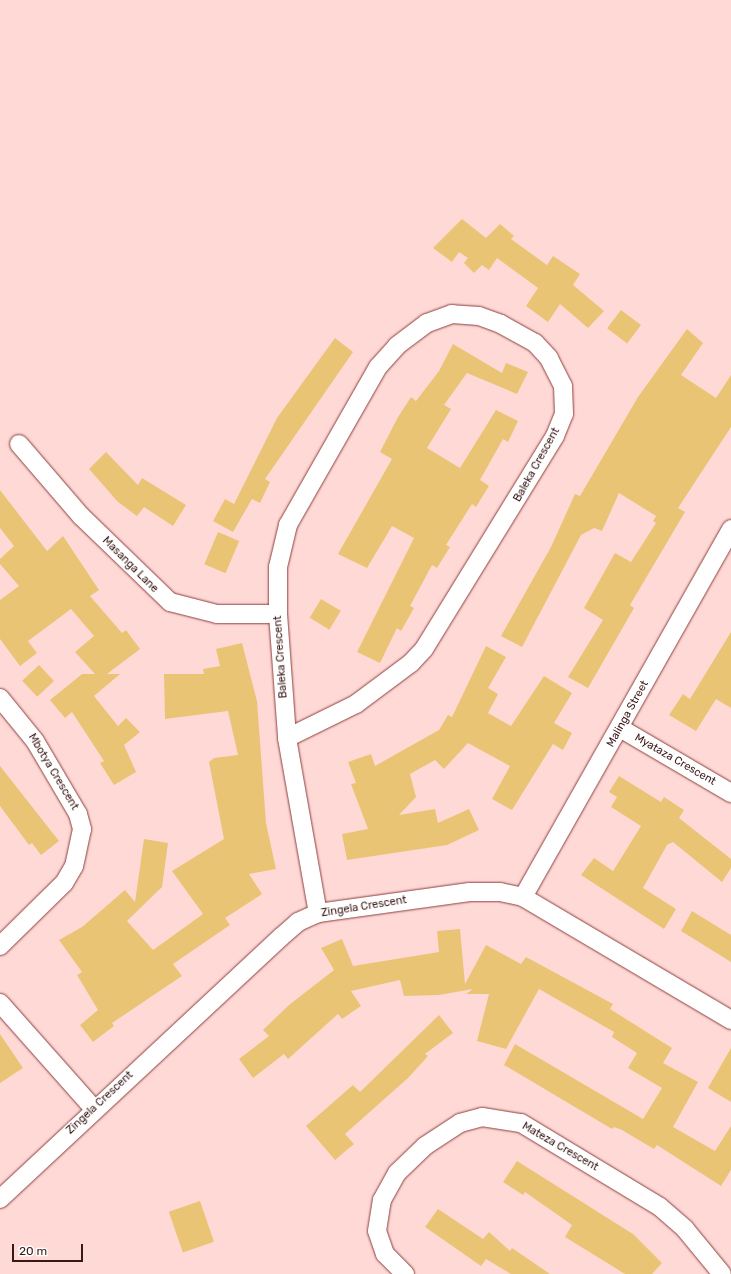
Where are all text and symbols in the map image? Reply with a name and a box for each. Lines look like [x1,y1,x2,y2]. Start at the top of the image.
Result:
street label: Baleka Crescent [511,426,563,504]
street label: Masanga Lane [99,534,161,596]
street label: Baleka Crescent [272,615,290,699]
street label: Malinga Street [604,678,652,750]
street label: Mbotya Crescent [25,731,81,813]
street label: Myataza Crescent [632,731,718,789]
street label: Zingela Crescent [320,894,408,920]
street label: Zingela Crescent [64,1069,136,1137]
street label: Mateza Crescent [520,1120,600,1174]
scale bar [14,1236,85,1262]
text: 20 m [19,1244,47,1258]

